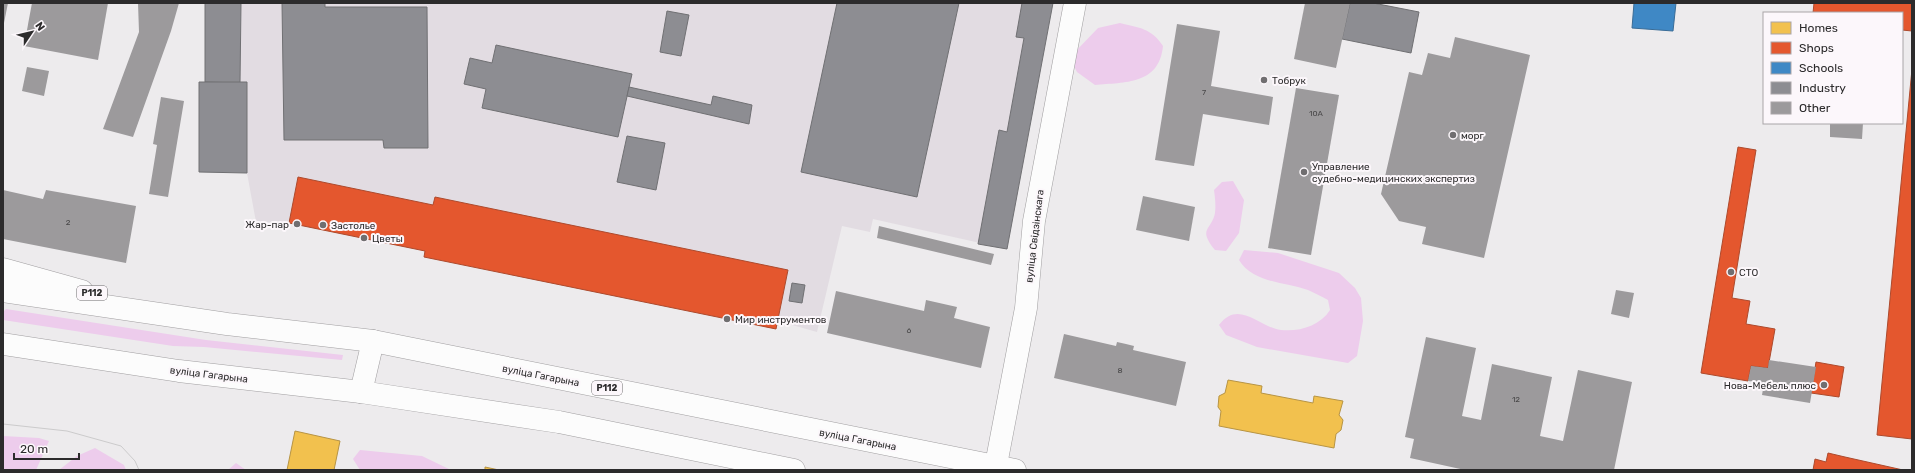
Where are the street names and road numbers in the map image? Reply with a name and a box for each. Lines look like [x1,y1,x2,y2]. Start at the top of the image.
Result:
street label: вуліца Свідзінскага [1023,189,1047,283]
road number: Р112 [77,286,107,300]
street label: вуліца Гагарына [501,363,580,389]
street label: вуліца Гагарына [169,364,249,386]
road number: Р112 [592,381,622,395]
street label: вуліца Гагарына [818,427,897,453]

